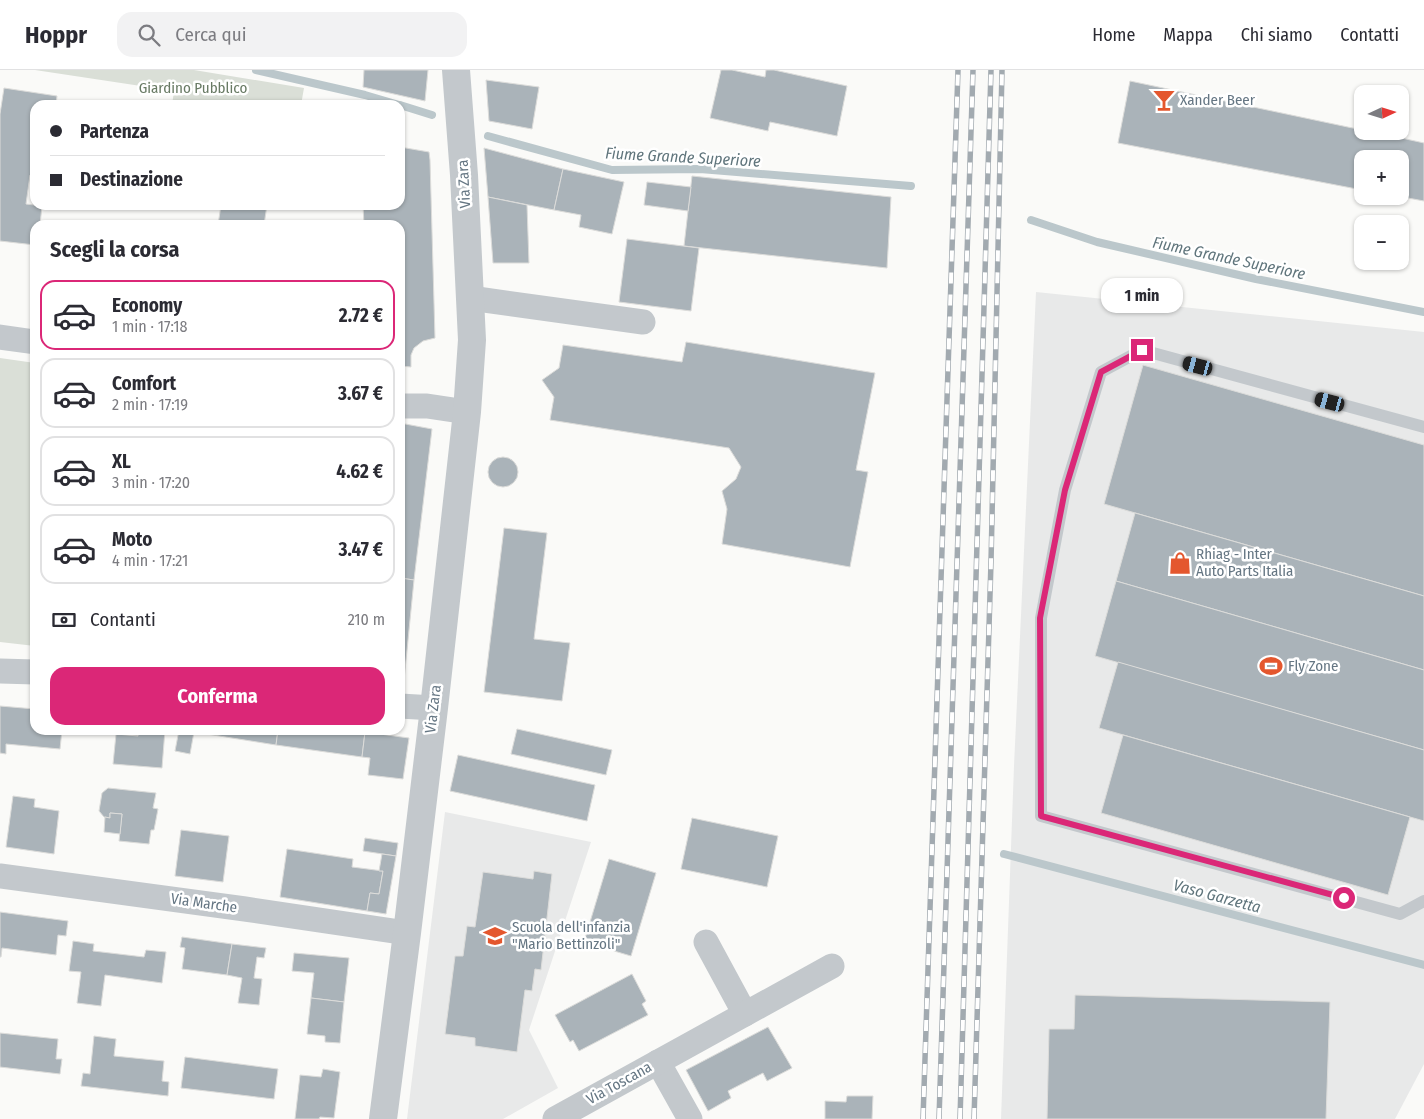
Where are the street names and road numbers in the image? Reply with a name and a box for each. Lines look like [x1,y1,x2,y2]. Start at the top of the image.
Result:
street label: Via Zara [454,159,474,209]
street label: Via Zara [421,684,445,734]
street label: Via Marche [170,889,238,917]
street label: Via Toscana [583,1058,655,1108]

